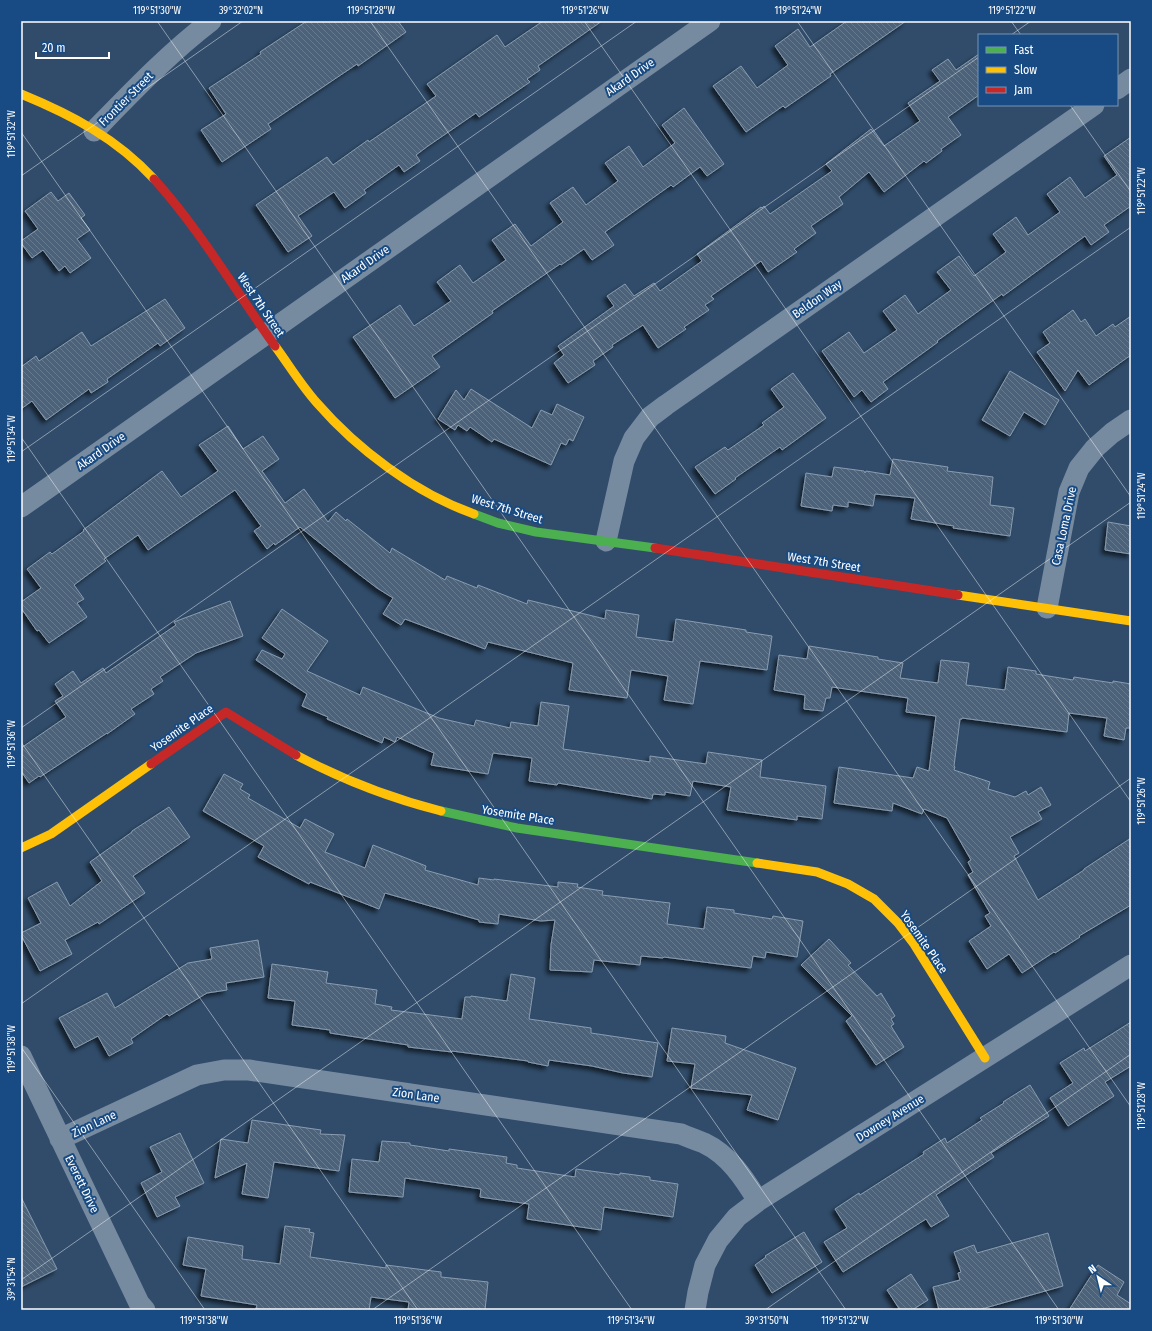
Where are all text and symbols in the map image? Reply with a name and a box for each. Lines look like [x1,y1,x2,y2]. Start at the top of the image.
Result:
text: 119°51'30"W [133,5,182,17]
text: 39°32'02"N [219,5,263,17]
text: 119°51'28"W [347,5,395,17]
text: 119°51'26"W [561,5,609,17]
text: 119°51'24"W [774,5,822,17]
text: 119°51'22"W [988,5,1036,17]
scale bar [36,34,109,60]
legend [978,34,1118,106]
text: 20 m [42,41,66,55]
text: Fast [1014,43,1033,57]
street label: Akard Drive [603,55,657,99]
text: Slow [1014,63,1037,77]
street label: Frontier Street [96,69,156,129]
text: Jam [1014,83,1032,97]
text: 119°51'32"W [6,110,18,158]
text: 119°51'22"W [1136,167,1148,215]
street label: Akard Drive [338,242,392,286]
street label: West 7th Street [234,270,288,340]
street label: Beldon Way [790,277,845,321]
text: 119°51'34"W [6,415,18,463]
street label: Akard Drive [74,429,128,473]
text: 119°51'24"W [1136,472,1148,520]
street label: Casa Loma Drive [1049,485,1079,567]
street label: West 7th Street [470,491,545,527]
street label: West 7th Street [786,549,862,575]
street label: Yosemite Place [148,701,216,755]
text: 119°51'36"W [6,720,18,768]
text: 119°51'26"W [1136,777,1148,825]
street label: Yosemite Place [481,802,555,828]
street label: Yosemite Place [897,908,951,976]
text: 119°51'38"W [6,1025,18,1073]
text: 119°51'28"W [1136,1082,1148,1130]
street label: Zion Lane [391,1085,441,1105]
street label: Downey Avenue [853,1091,927,1144]
street label: Zion Lane [70,1108,119,1140]
street label: Everett Drive [62,1153,102,1215]
north arrow [1078,1257,1118,1297]
text: 39°31'54"N [6,1258,18,1300]
text: N [1086,1262,1099,1276]
text: 119°51'38"W [180,1315,228,1327]
text: 119°51'36"W [394,1315,442,1327]
text: 119°51'34"W [607,1315,655,1327]
text: 39°31'50"N [745,1315,789,1327]
text: 119°51'32"W [821,1315,869,1327]
text: 119°51'30"W [1035,1315,1084,1327]

